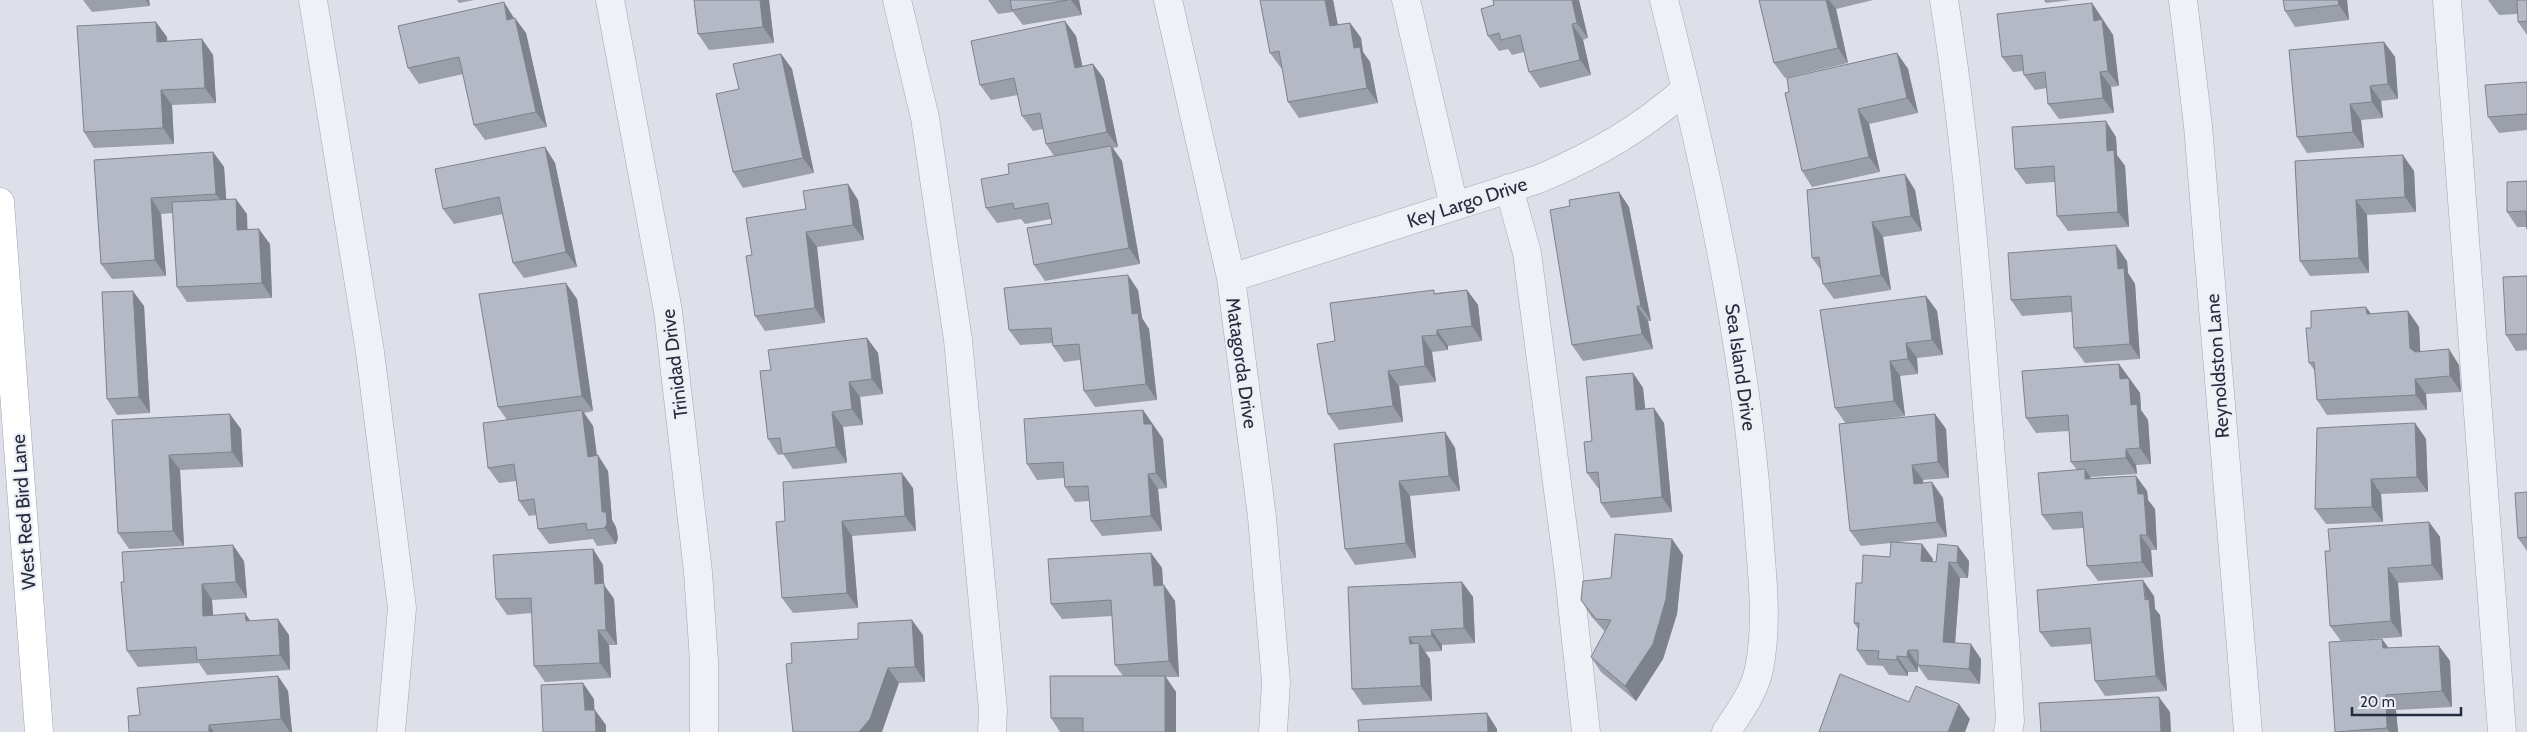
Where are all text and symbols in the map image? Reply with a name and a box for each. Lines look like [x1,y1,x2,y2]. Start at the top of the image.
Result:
street label: Key Largo Drive [1404,172,1530,233]
street label: Reynoldston Lane [2201,293,2234,439]
street label: Matagorda Drive [1221,296,1262,430]
street label: Sea Island Drive [1720,302,1761,433]
street label: Trinidad Drive [656,308,693,420]
street label: West Red Bird Lane [7,433,40,591]
scale bar [2352,684,2461,716]
text: 20 m [2360,693,2395,711]

